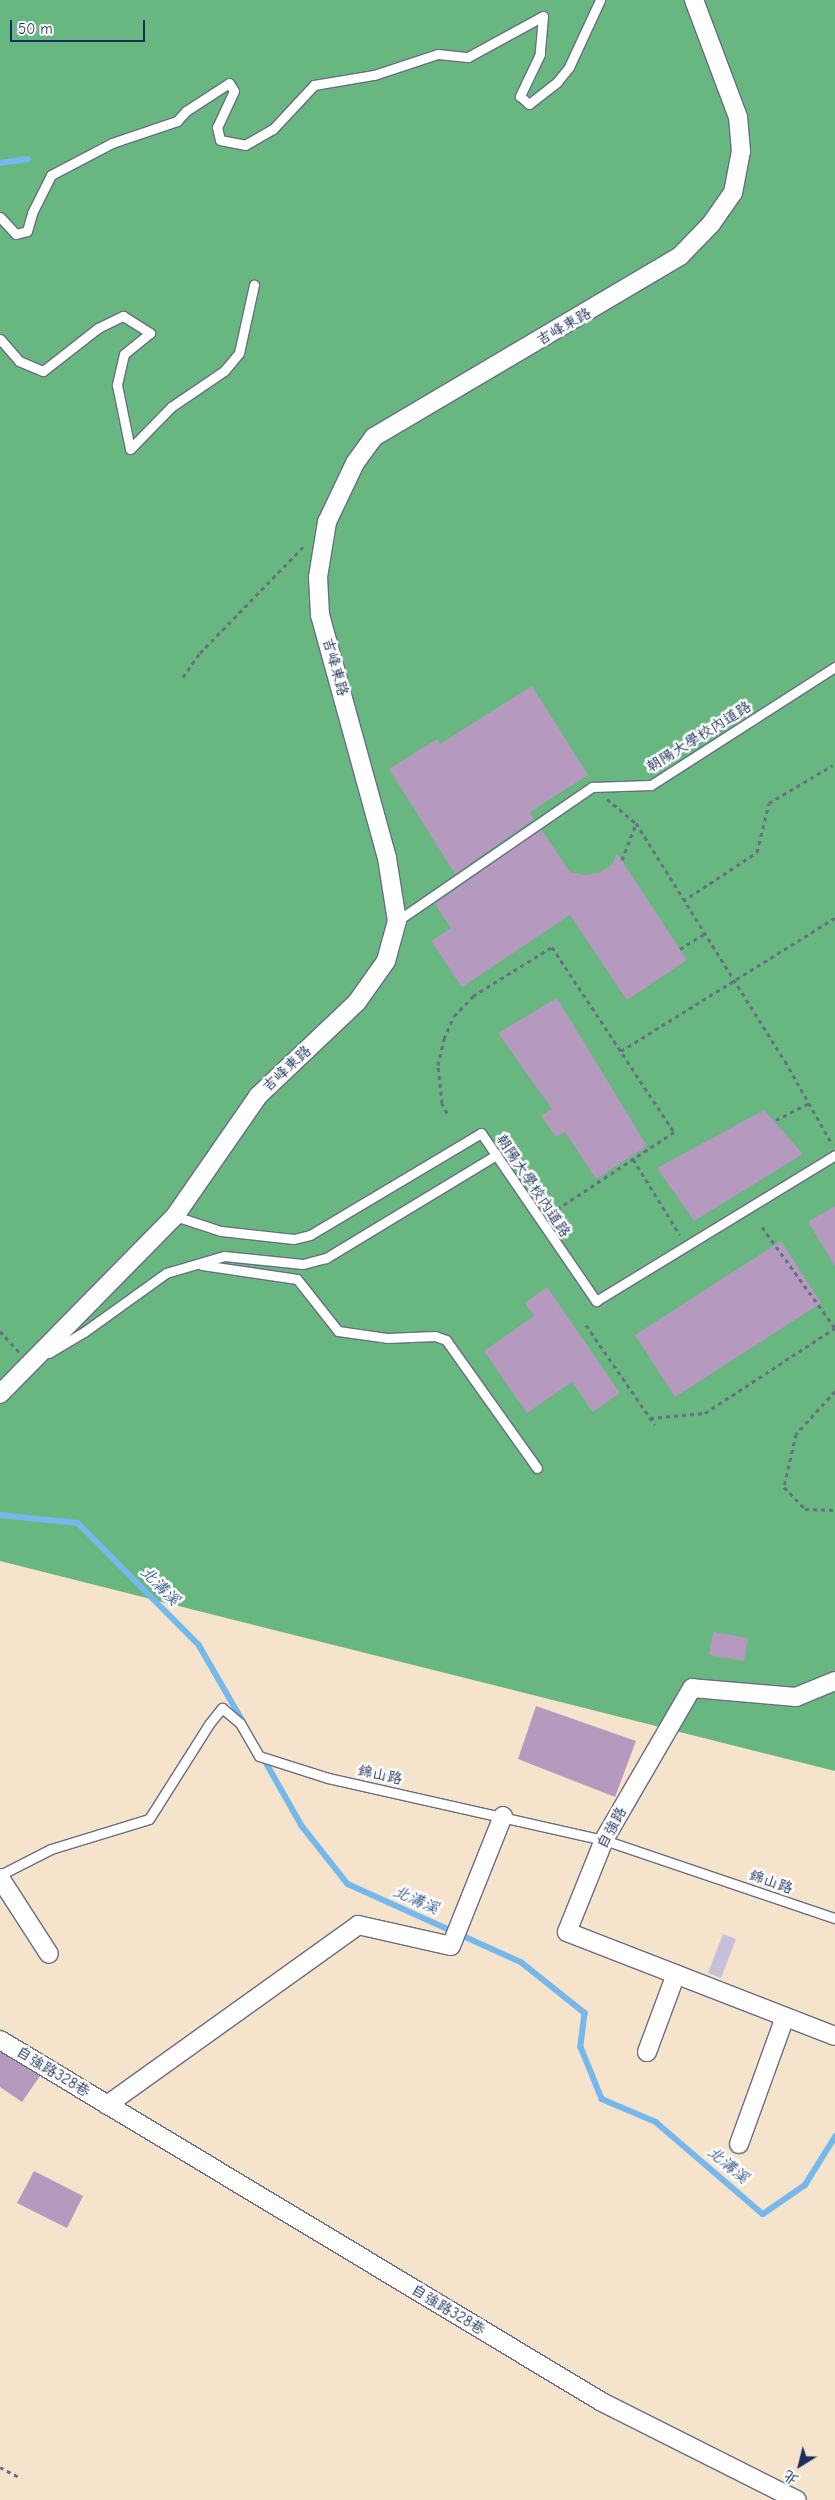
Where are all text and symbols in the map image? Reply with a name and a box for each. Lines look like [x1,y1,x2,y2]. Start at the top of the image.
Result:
scale bar [12,10,148,42]
text: 50 m [18,20,53,38]
street label: 吉峰東路 [534,304,594,350]
street label: 吉峰東路 [318,636,352,698]
street label: 朝陽大學校內道路 [643,698,755,776]
street label: 吉峰東路 [259,1042,315,1096]
street label: 朝陽大學校內道路 [492,1131,574,1241]
water label: 北溝溪 [136,1562,184,1610]
street label: 錦山路 [356,1762,404,1788]
street label: 自強路 [593,1804,631,1852]
street label: 錦山路 [747,1866,795,1898]
water label: 北溝溪 [390,1881,442,1919]
street label: 自強路328巷 [13,2043,93,2101]
water label: 北溝溪 [703,2142,753,2188]
street label: 自強路328巷 [408,2281,488,2339]
north arrow [775,2440,825,2490]
text: 北 [780,2467,802,2489]

